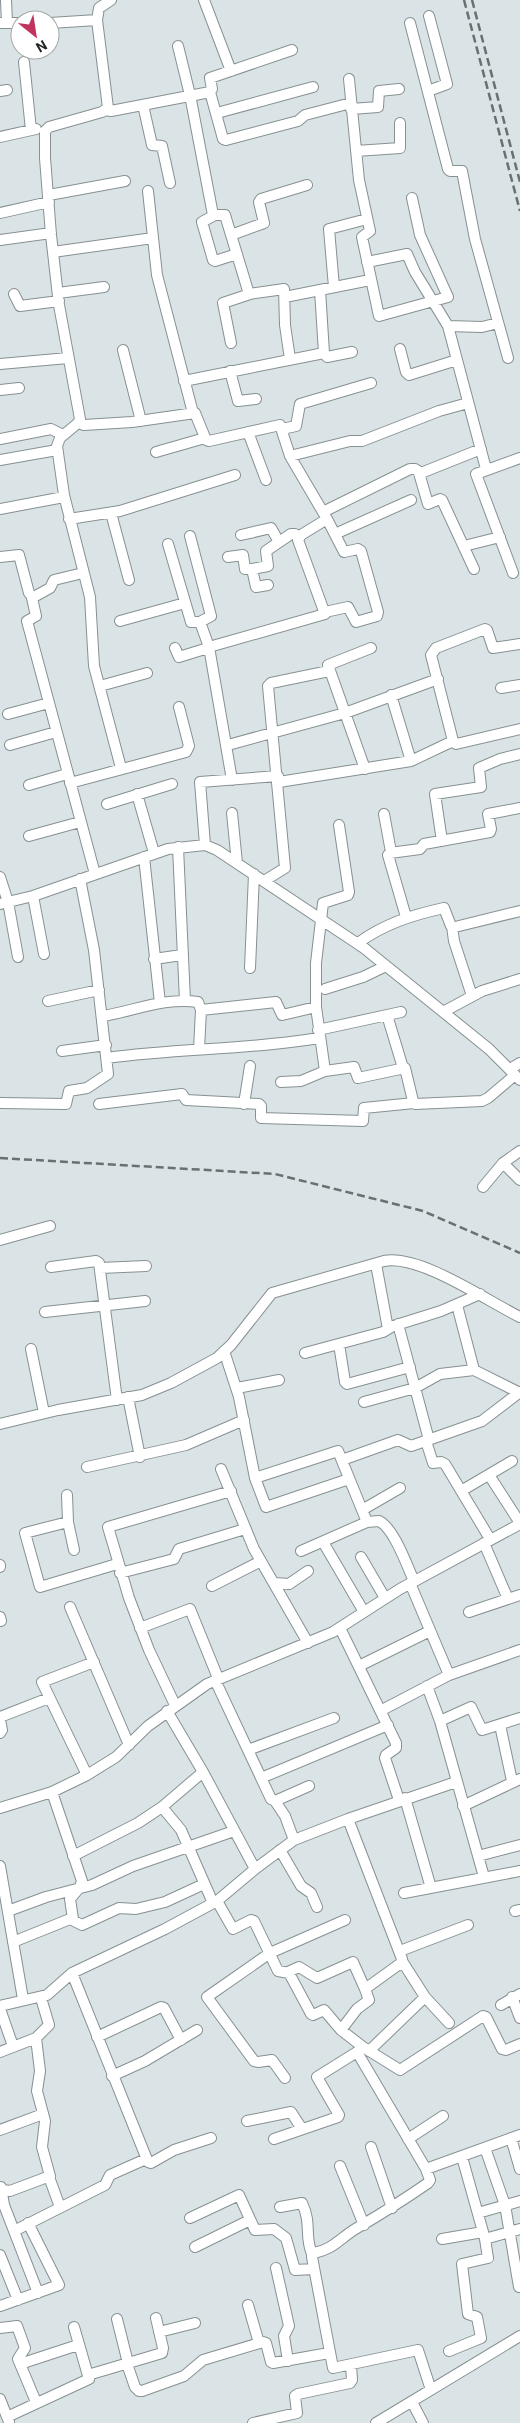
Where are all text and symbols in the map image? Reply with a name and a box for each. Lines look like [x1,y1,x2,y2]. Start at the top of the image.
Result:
north arrow [10,10,60,60]
text: N [33,37,50,56]

